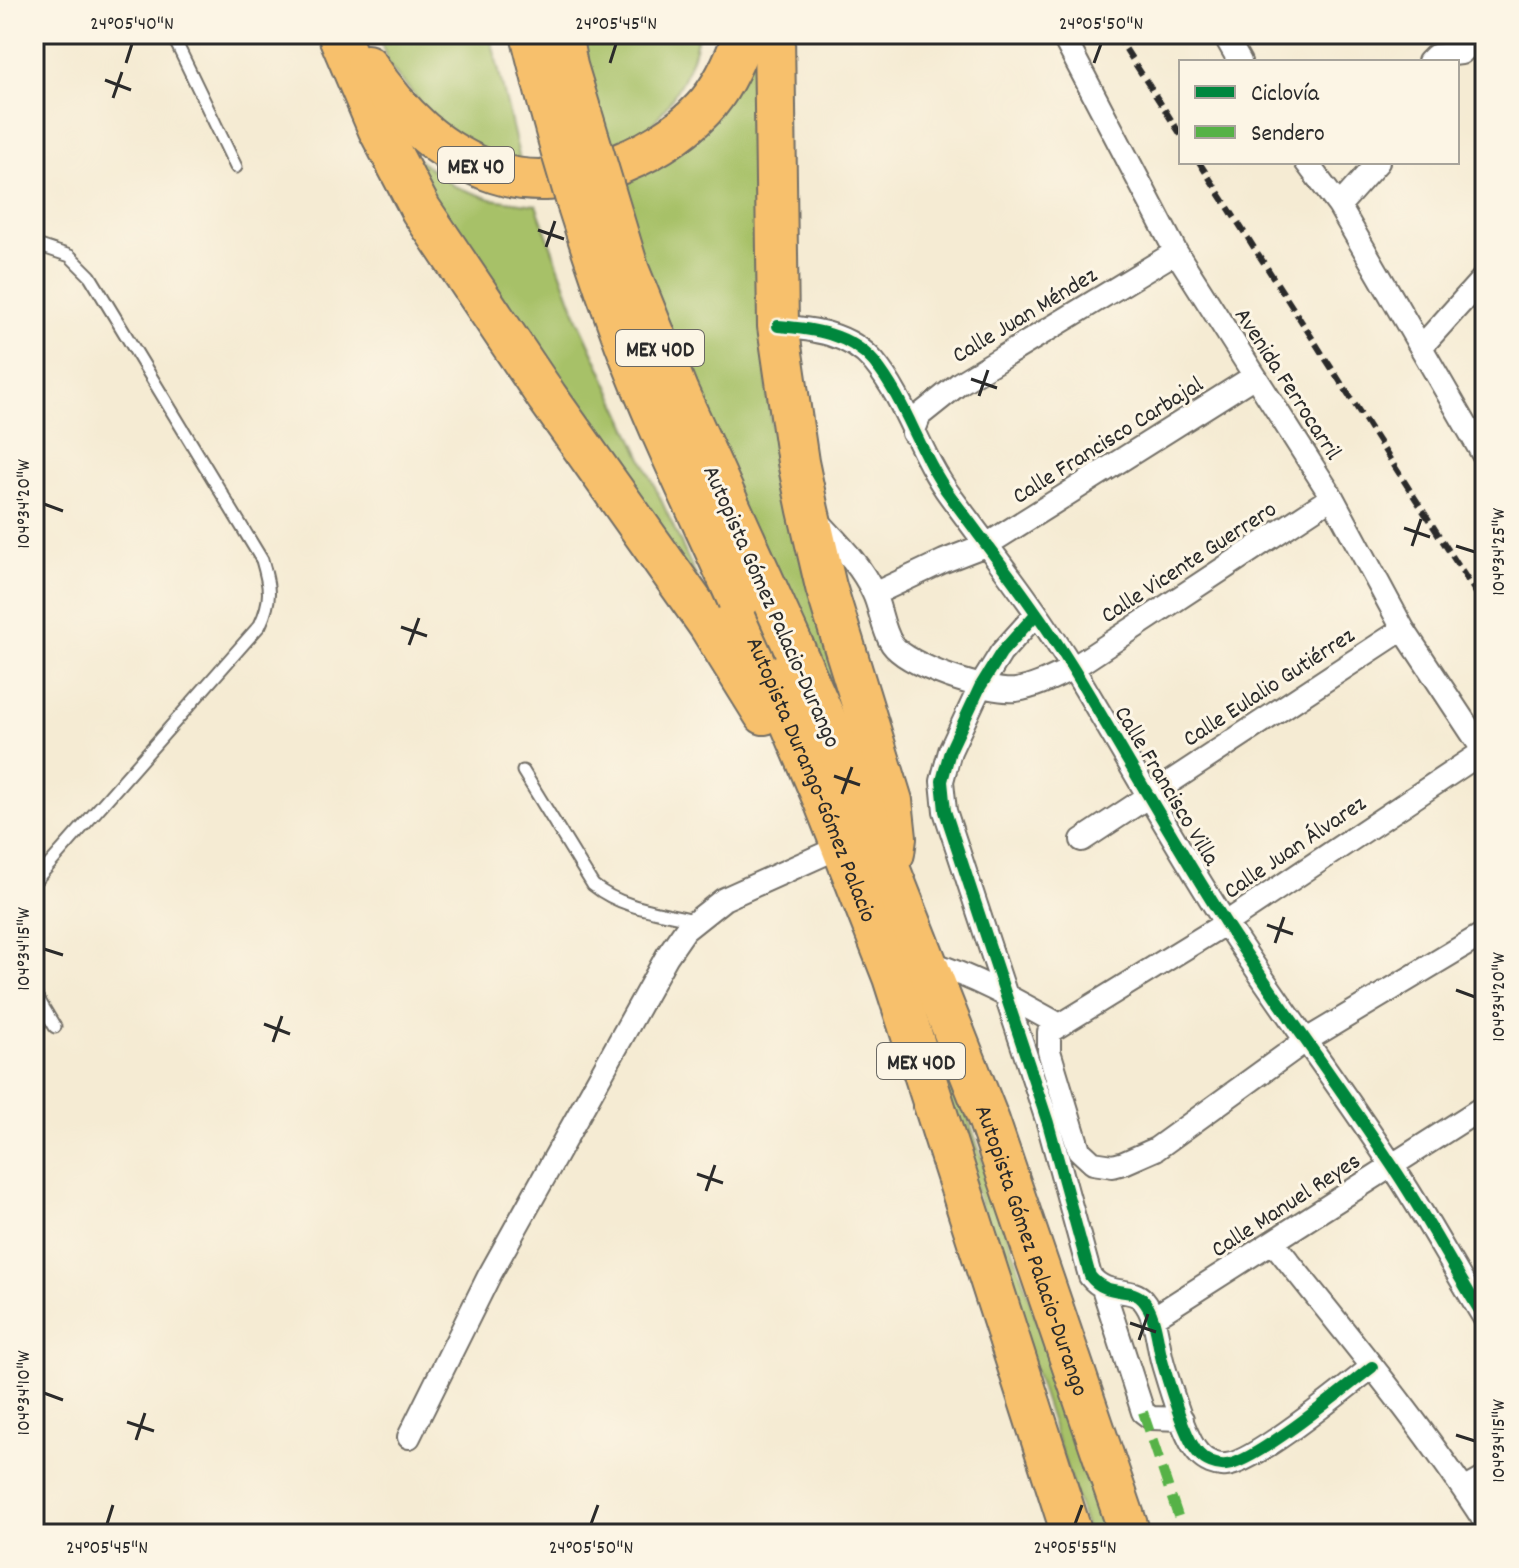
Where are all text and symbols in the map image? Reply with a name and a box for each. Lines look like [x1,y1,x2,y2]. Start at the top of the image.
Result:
text: 24°05'40"N [90,11,174,39]
text: 24°05'45"N [575,11,657,39]
text: 24°05'50"N [1059,11,1143,39]
legend [1179,60,1459,164]
text: Ciclovía [1251,78,1320,112]
text: Sendero [1251,118,1325,152]
road number: MEX 40 [438,147,514,183]
street label: Calle Juan Méndez [947,260,1105,373]
street label: Avenida Ferrocarril [1224,302,1349,468]
road number: MEX 40D [616,330,704,366]
street label: Calle Francisco Carbajal [1007,369,1211,514]
text: 104°34'20"W [11,459,39,549]
street label: Autopista Gómez Palacio-Durango [693,461,848,754]
street label: Calle Vicente Guerrero [1095,494,1284,633]
text: 104°34'25"W [1486,508,1514,596]
street label: Calle Eulalio Gutiérrez [1177,620,1362,757]
street label: Autopista Durango-Gómez Palacio [736,632,884,928]
street label: Calle Francisco Villa [1104,700,1227,874]
street label: Calle Juan Álvarez [1218,788,1374,909]
text: 104°34'15"W [11,907,39,991]
text: 104°34'20"W [1486,952,1514,1042]
road number: MEX 40D [877,1043,965,1079]
street label: Autopista Gómez Palacio-Durango [964,1100,1096,1401]
street label: Calle Manuel Reyes [1205,1145,1368,1268]
text: 104°34'10"W [11,1350,39,1436]
text: 104°34'15"W [1486,1399,1514,1483]
text: 24°05'45"N [66,1535,148,1563]
text: 24°05'50"N [549,1535,633,1563]
text: 24°05'55"N [1033,1535,1117,1563]

